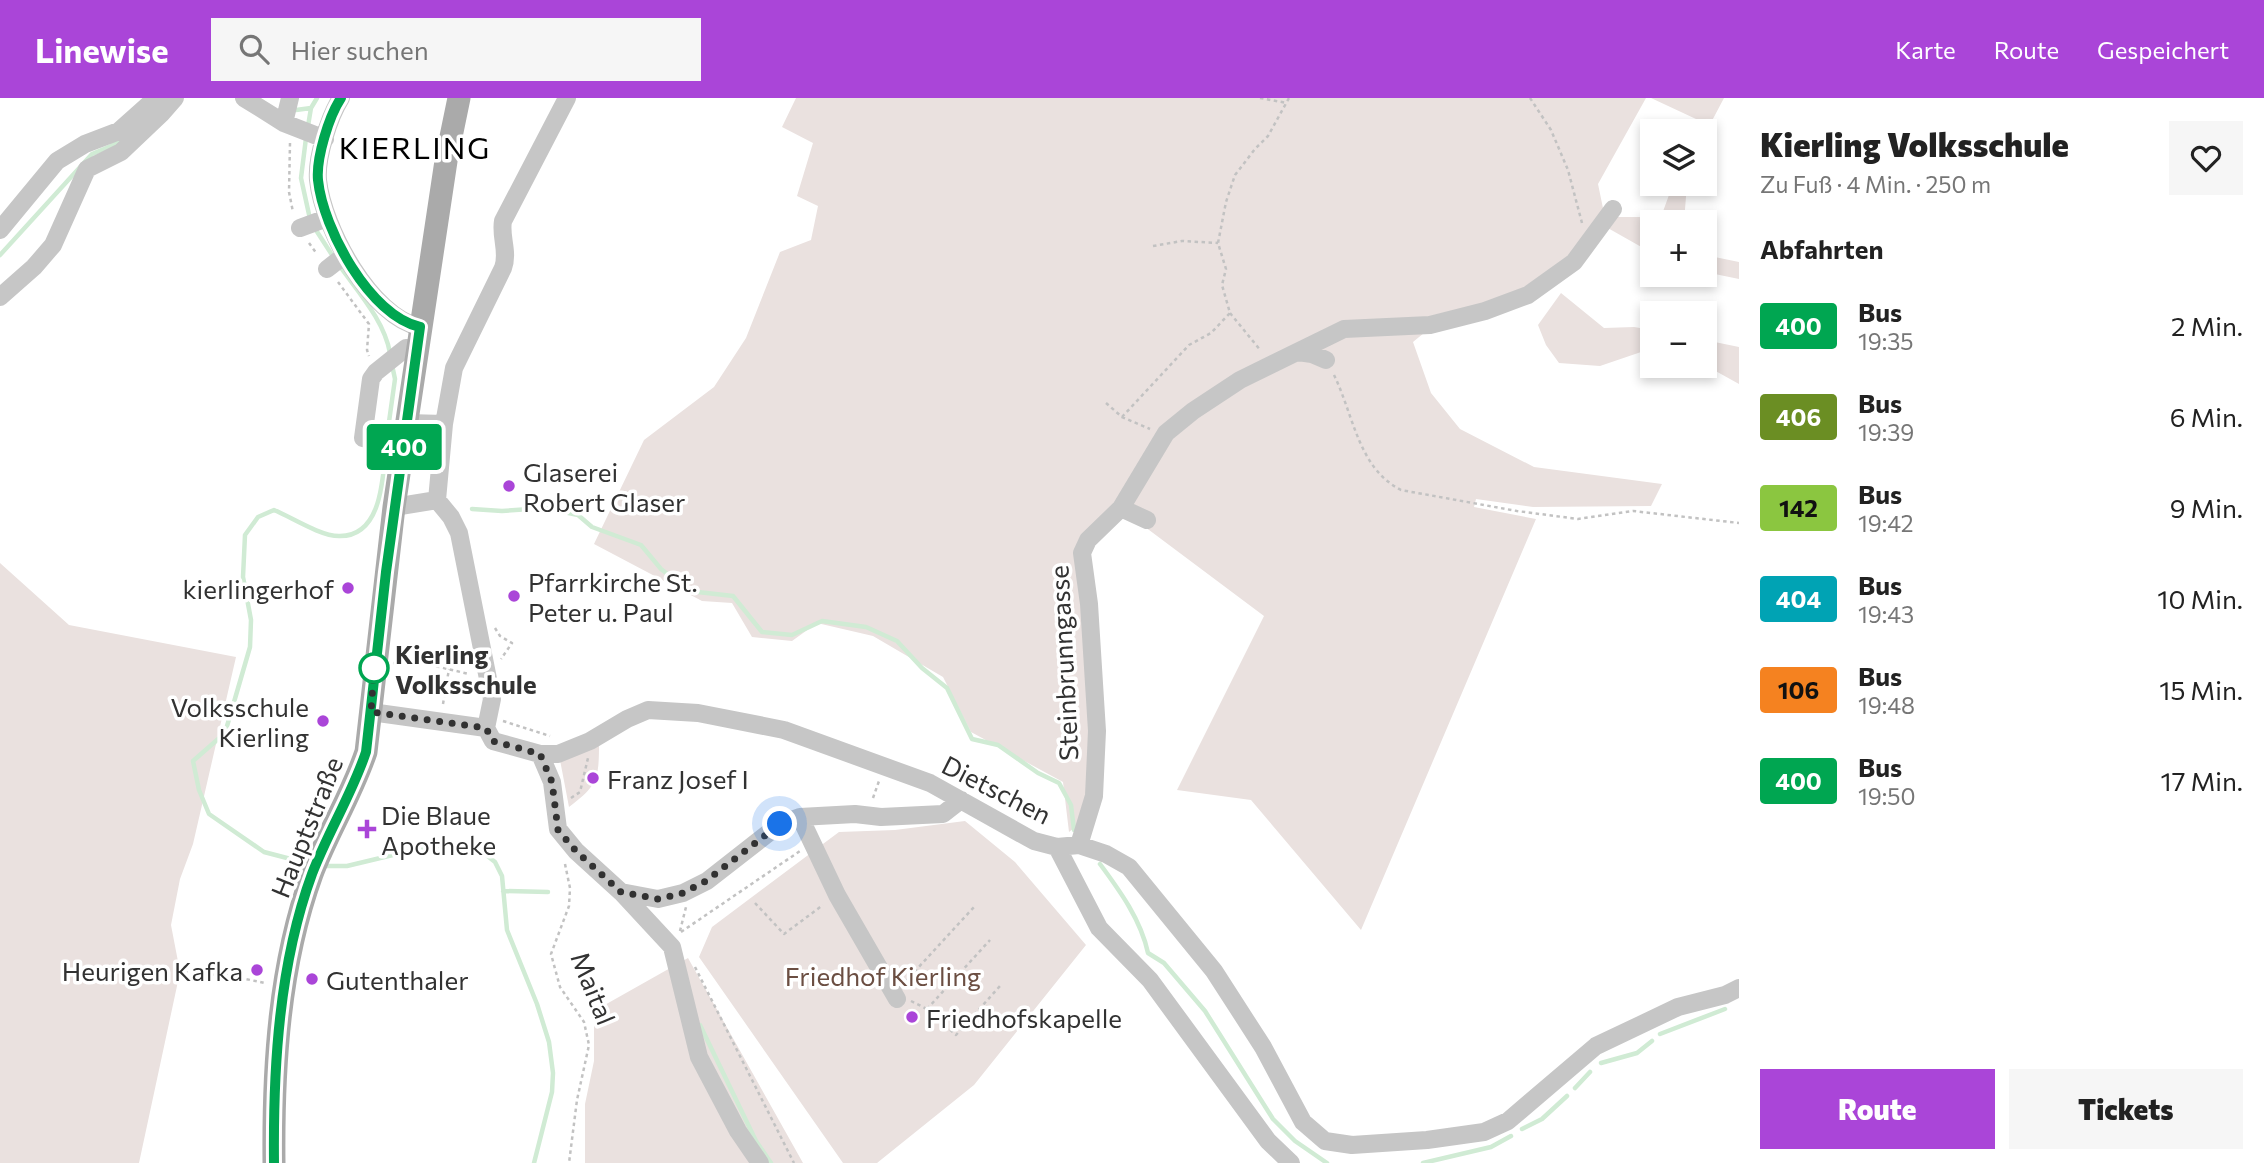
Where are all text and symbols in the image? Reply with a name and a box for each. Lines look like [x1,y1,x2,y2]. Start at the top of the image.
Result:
search box [211,18,701,81]
text: Linewise [35,29,169,70]
icon: search [235,30,273,68]
text: Hier suchen [291,34,429,65]
text: Karte [1895,35,1956,64]
text: Route [1994,35,2059,64]
text: Gespeichert [2097,35,2229,64]
map controls [1640,119,1717,378]
button: layers [1640,119,1717,196]
button: heart [2169,121,2243,195]
text: Kierling Volksschule [1760,123,2069,164]
district label: KIERLING [339,128,491,165]
text: Zu Fuß · 4 Min. · 250 m [1760,170,1991,198]
button: + [1640,210,1717,287]
text: Abfahrten [1760,233,1883,264]
text: Bus [1858,296,1902,327]
button: − [1640,301,1717,378]
text: 2 Min. [2171,310,2243,341]
text: 400 [1775,311,1822,340]
text: 19:35 [1858,327,1914,355]
text: Bus [1858,387,1902,418]
text: 6 Min. [2170,401,2243,432]
text: 406 [1776,402,1821,431]
text: 19:39 [1858,418,1914,446]
line badge: 400 [364,424,444,470]
text: 400 [381,432,427,461]
place label: Glaserei Robert Glaser [523,456,685,517]
marker: Glaserei Robert Glaser [501,478,517,494]
text: Bus [1858,478,1902,509]
text: 9 Min. [2170,492,2243,523]
text: 142 [1779,493,1818,522]
text: 19:42 [1858,509,1913,537]
street label: Steinbrunngasse [1042,564,1084,762]
place label: Pfarrkirche St. Peter u. Paul [528,566,698,627]
text: Bus [1858,569,1902,600]
place label: kierlingerhof [182,573,335,604]
marker: kierlingerhof [340,580,356,596]
text: 10 Min. [2157,583,2243,614]
text: 404 [1776,584,1821,613]
marker: Pfarrkirche St. Peter u. Paul [506,588,522,604]
text: 19:43 [1858,600,1914,628]
place label: Kierling Volksschule [395,638,537,699]
marker: Kierling Volksschule [359,653,389,683]
text: Bus [1858,660,1902,691]
text: 15 Min. [2159,674,2243,705]
text: 106 [1778,675,1819,704]
place label: Volksschule Kierling [171,691,309,752]
text: 19:48 [1858,691,1915,719]
marker: Volksschule Kierling [315,713,331,729]
street label: Dietschen [937,748,1057,830]
text: Bus [1858,751,1902,782]
street label: Hauptstraße [264,752,348,902]
place label: Franz Josef I [607,763,749,794]
text: 17 Min. [2161,765,2243,796]
text: 400 [1775,766,1822,795]
marker: Franz Josef I [585,770,601,786]
text: 19:50 [1858,782,1915,810]
place label: Die Blaue Apotheke [381,799,496,860]
your location [762,806,797,841]
marker: Die Blaue Apotheke [359,821,375,837]
street label: Maital [565,947,623,1029]
place label: Heurigen Kafka [62,955,243,986]
park label: Friedhof Kierling [785,960,981,991]
marker: Heurigen Kafka [249,962,265,978]
place label: Gutenthaler [326,964,469,995]
marker: Gutenthaler [304,971,320,987]
place label: Friedhofskapelle [926,1002,1122,1033]
marker: Friedhofskapelle [904,1009,920,1025]
button: Route [1760,1069,1995,1149]
button: Tickets [2009,1069,2243,1149]

